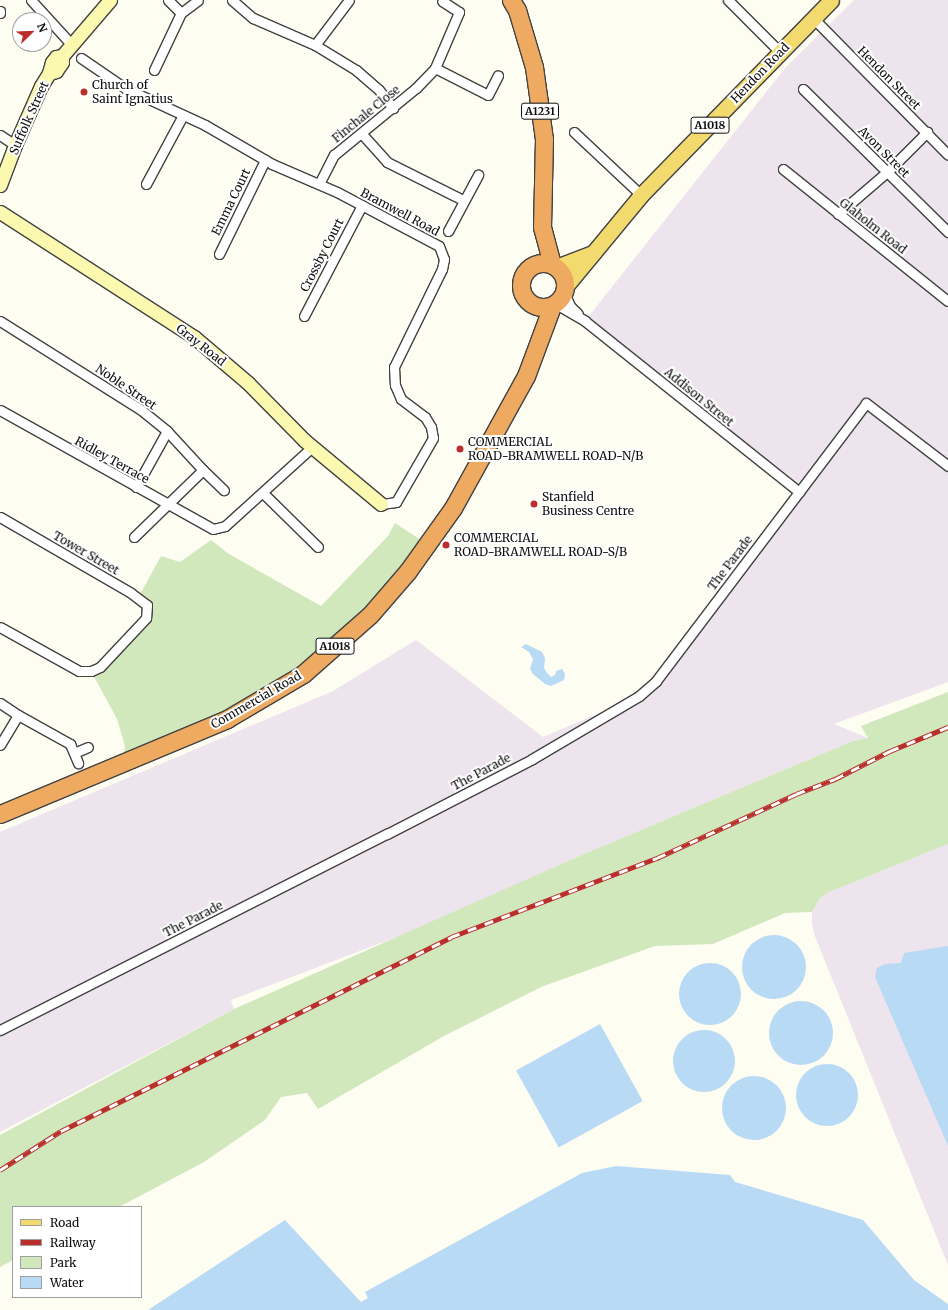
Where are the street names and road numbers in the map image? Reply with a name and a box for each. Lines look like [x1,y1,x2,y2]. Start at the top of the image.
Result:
street label: Hendon Road [728,40,792,106]
street label: Hendon Street [855,44,923,112]
street label: Suffolk Street [6,79,52,157]
street label: Finchale Close [329,82,403,146]
road number: A1231 [521,102,559,120]
road number: A1018 [690,116,730,134]
street label: Avon Street [855,123,913,181]
street label: Emma Court [209,166,253,238]
street label: Bramwell Road [358,185,442,239]
street label: Glaholm Road [837,195,909,257]
street label: Crossby Court [297,216,347,294]
street label: Gray Road [173,321,229,369]
street label: Noble Street [93,361,159,413]
street label: Addison Street [661,365,737,429]
street label: Ridley Terrace [72,434,152,486]
street label: Tower Street [50,528,122,578]
street label: The Parade [705,533,755,593]
road number: A1018 [315,637,355,655]
street label: Commercial Road [208,668,304,732]
street label: The Parade [449,750,513,794]
street label: The Parade [161,898,225,940]

